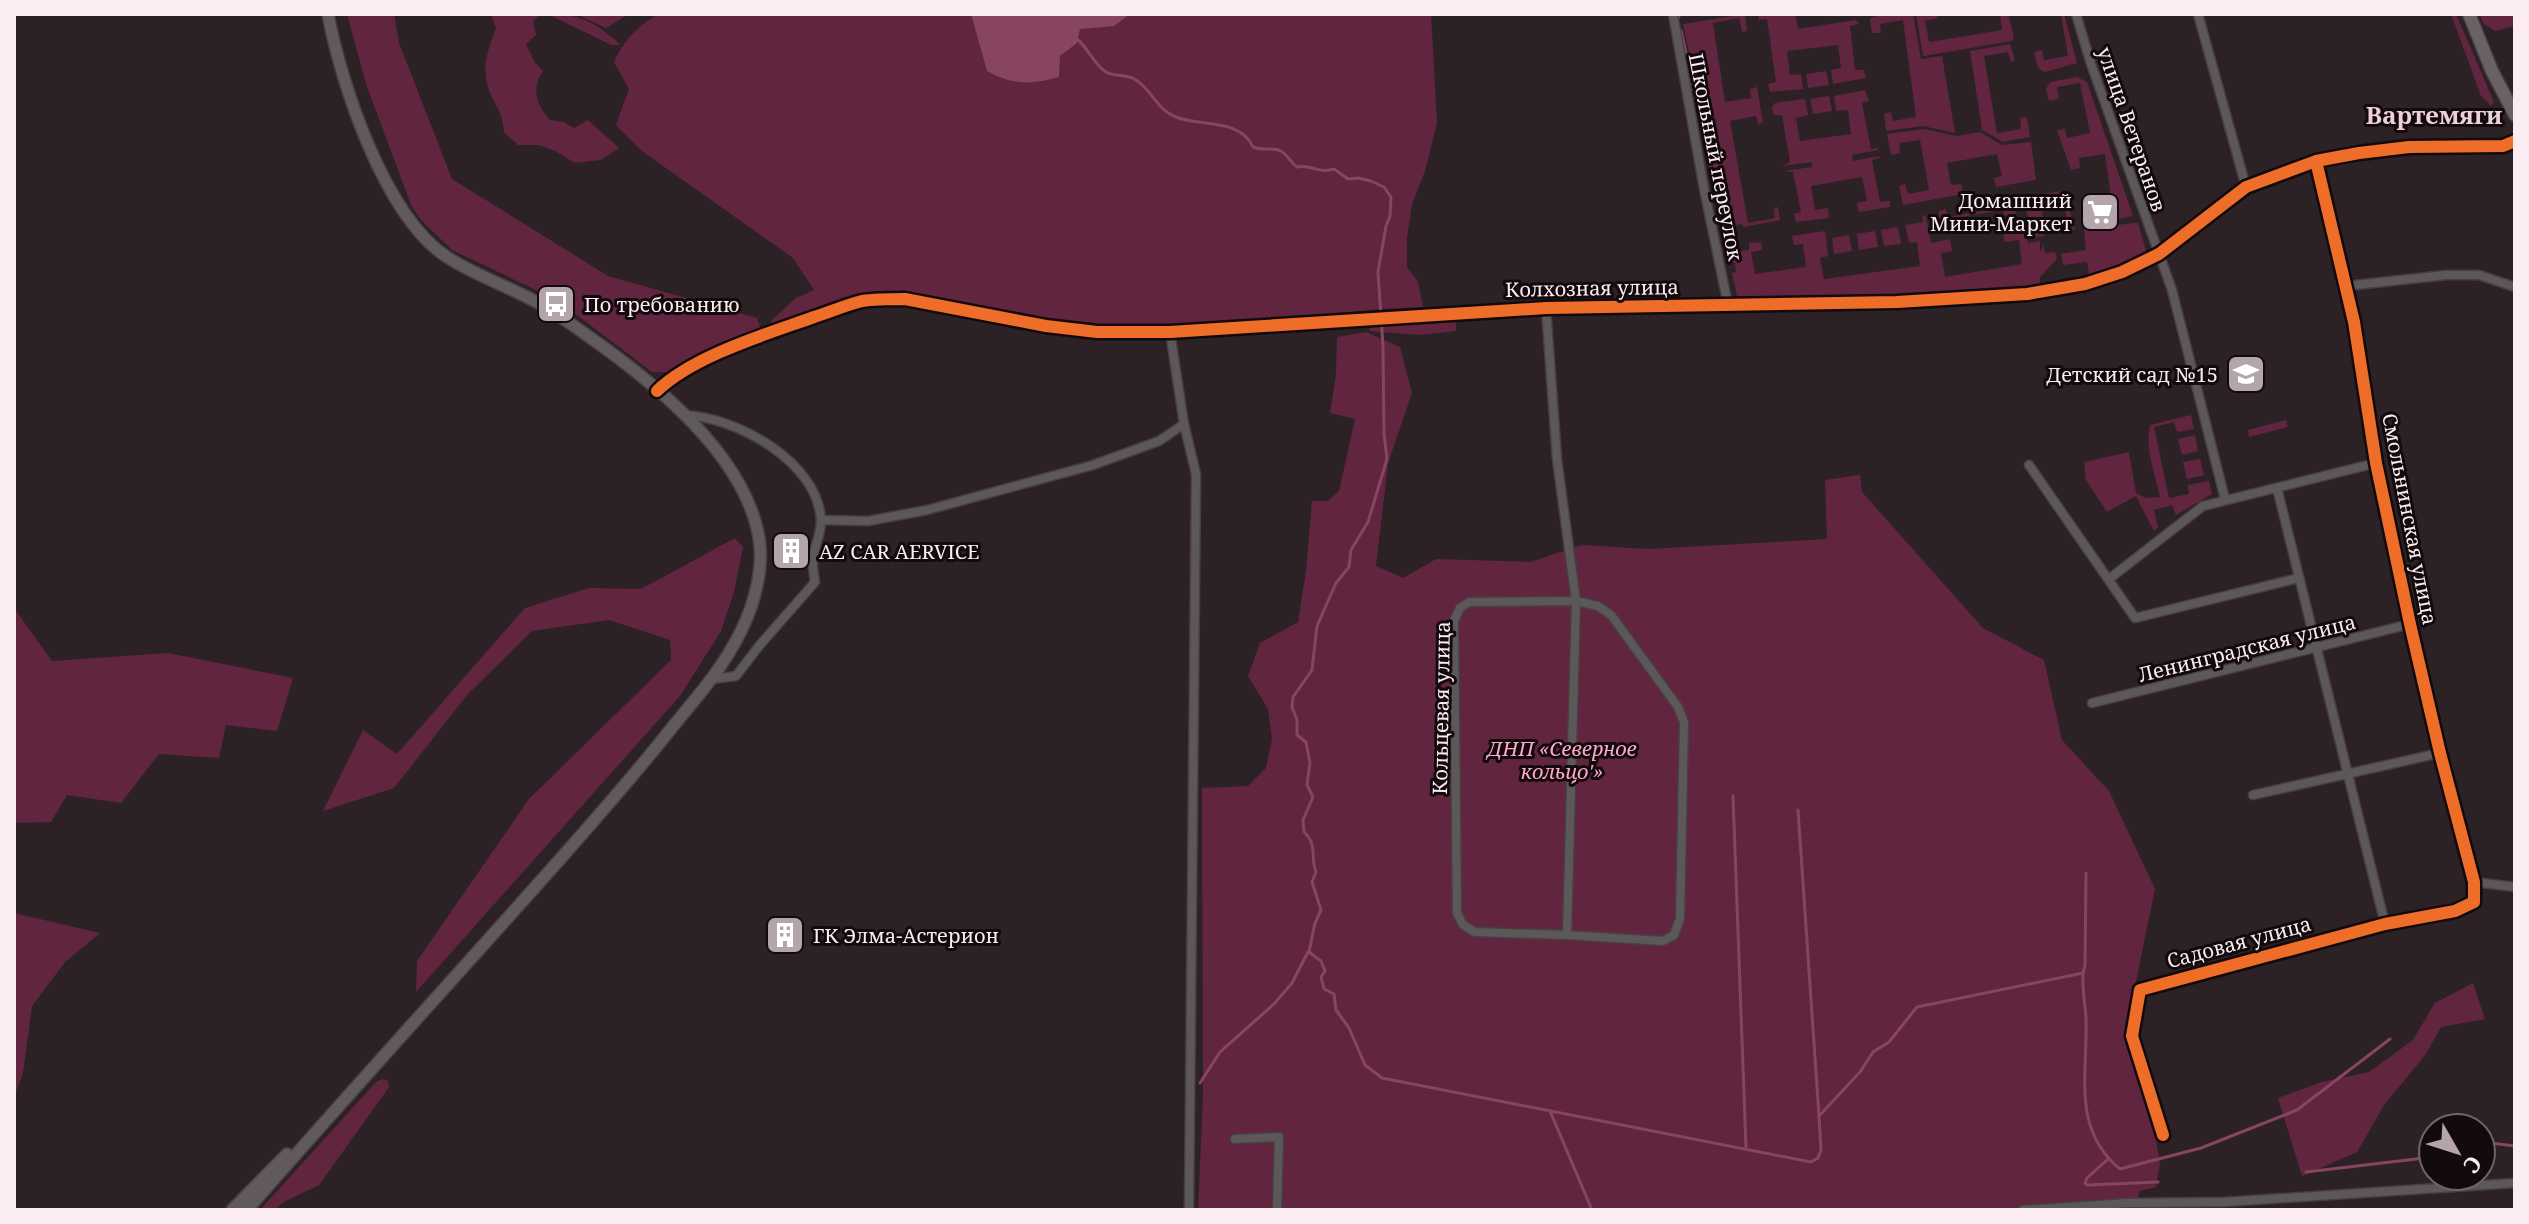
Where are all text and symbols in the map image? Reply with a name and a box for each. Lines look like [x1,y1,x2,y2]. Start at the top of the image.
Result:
street label: улица Ветеранов [2091,43,2173,215]
street label: Школьный переулок [1683,51,1749,263]
district label: Вартемяги [2366,98,2502,131]
place label: Домашний Мини-Маркет [1930,187,2072,237]
supermarket icon: Домашний Мини-Маркет [2079,191,2121,233]
street label: Колхозная улица [1505,273,1679,303]
bus stop icon: По требованию [535,283,577,325]
place label: По требованию [584,291,740,318]
school or university icon: Детский сад №15 [2225,353,2267,395]
place label: Детский сад №15 [2046,361,2218,388]
street label: Смольнинская улица [2376,411,2444,627]
building icon: AZ CAR AERVICE [770,530,812,572]
place label: AZ CAR AERVICE [819,538,980,565]
street label: Ленинградская улица [2136,608,2358,688]
street label: Кольцевая улица [1426,621,1456,795]
park label: ДНП «Северное кольцо'» [1485,735,1637,785]
street label: Садовая улица [2164,910,2314,974]
building icon: ГК Элма-Астерион [764,914,806,956]
place label: ГК Элма-Астерион [813,922,999,949]
north arrow [2417,1112,2497,1192]
text: С [2457,1150,2490,1180]

